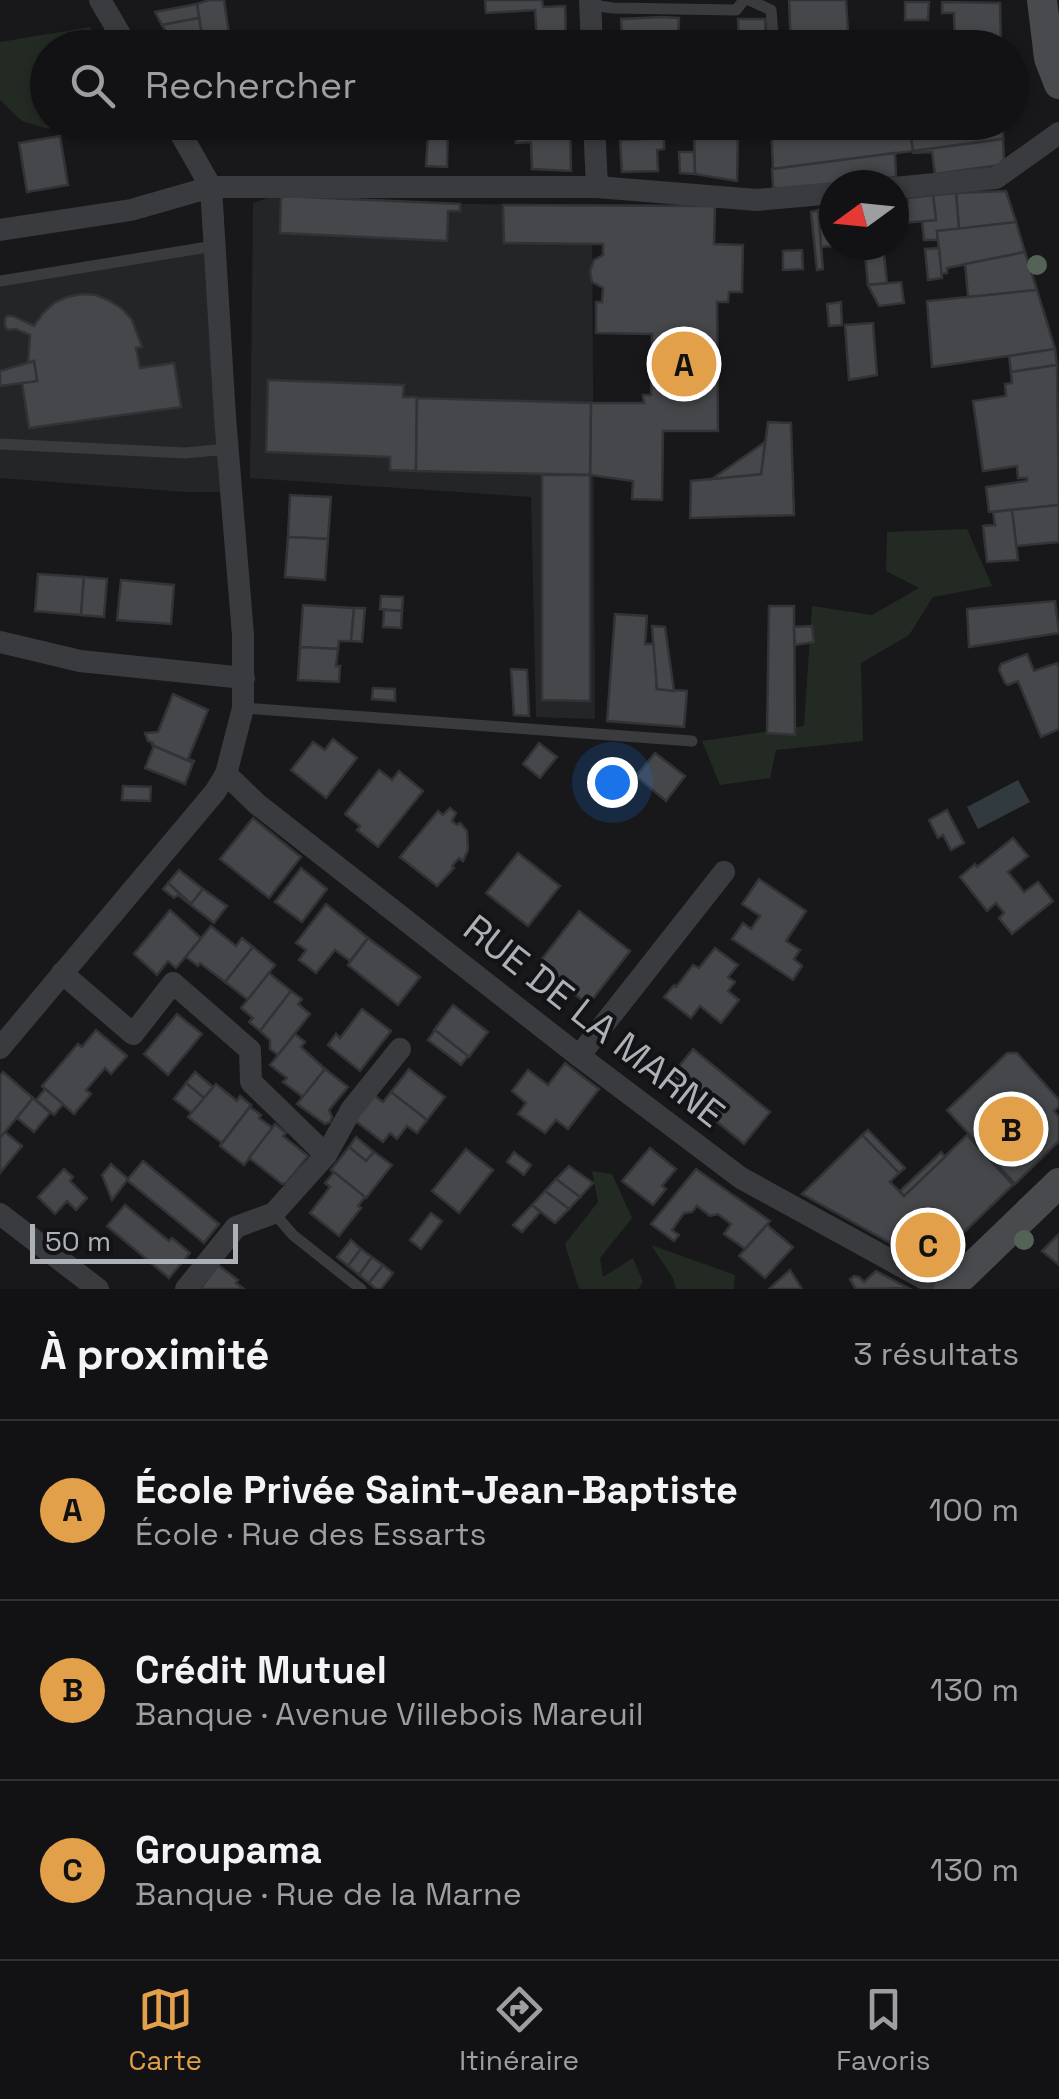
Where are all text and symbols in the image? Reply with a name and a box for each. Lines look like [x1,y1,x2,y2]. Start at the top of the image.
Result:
search box [30,30,1029,140]
icon: search [65,58,120,113]
text: Rechercher [145,61,356,109]
north arrow [819,170,909,260]
pin: A [652,326,716,402]
your location [587,757,638,808]
street label: RUE DE LA MARNE [454,904,734,1138]
pin: B [978,1092,1044,1166]
pin: C [896,1208,960,1282]
scale bar [30,1219,238,1264]
text: 50 m [45,1223,111,1259]
text: À proximité [40,1328,270,1381]
text: 3 résultats [853,1334,1019,1374]
text: École Privée Saint-Jean-Baptiste [135,1466,738,1514]
text: A [62,1490,83,1530]
text: 100 m [929,1490,1019,1530]
text: École · Rue des Essarts [135,1514,486,1554]
text: Crédit Mutuel [135,1646,387,1694]
text: B [62,1670,83,1710]
text: 130 m [930,1670,1019,1710]
text: Banque · Avenue Villebois Mareuil [135,1694,643,1734]
text: Groupama [135,1826,322,1874]
text: C [62,1850,83,1890]
text: 130 m [930,1850,1019,1890]
text: Banque · Rue de la Marne [135,1874,522,1914]
tab: Carte [129,1982,202,2078]
tab: Itinéraire [459,1982,579,2078]
tab: Favoris [836,1982,930,2078]

